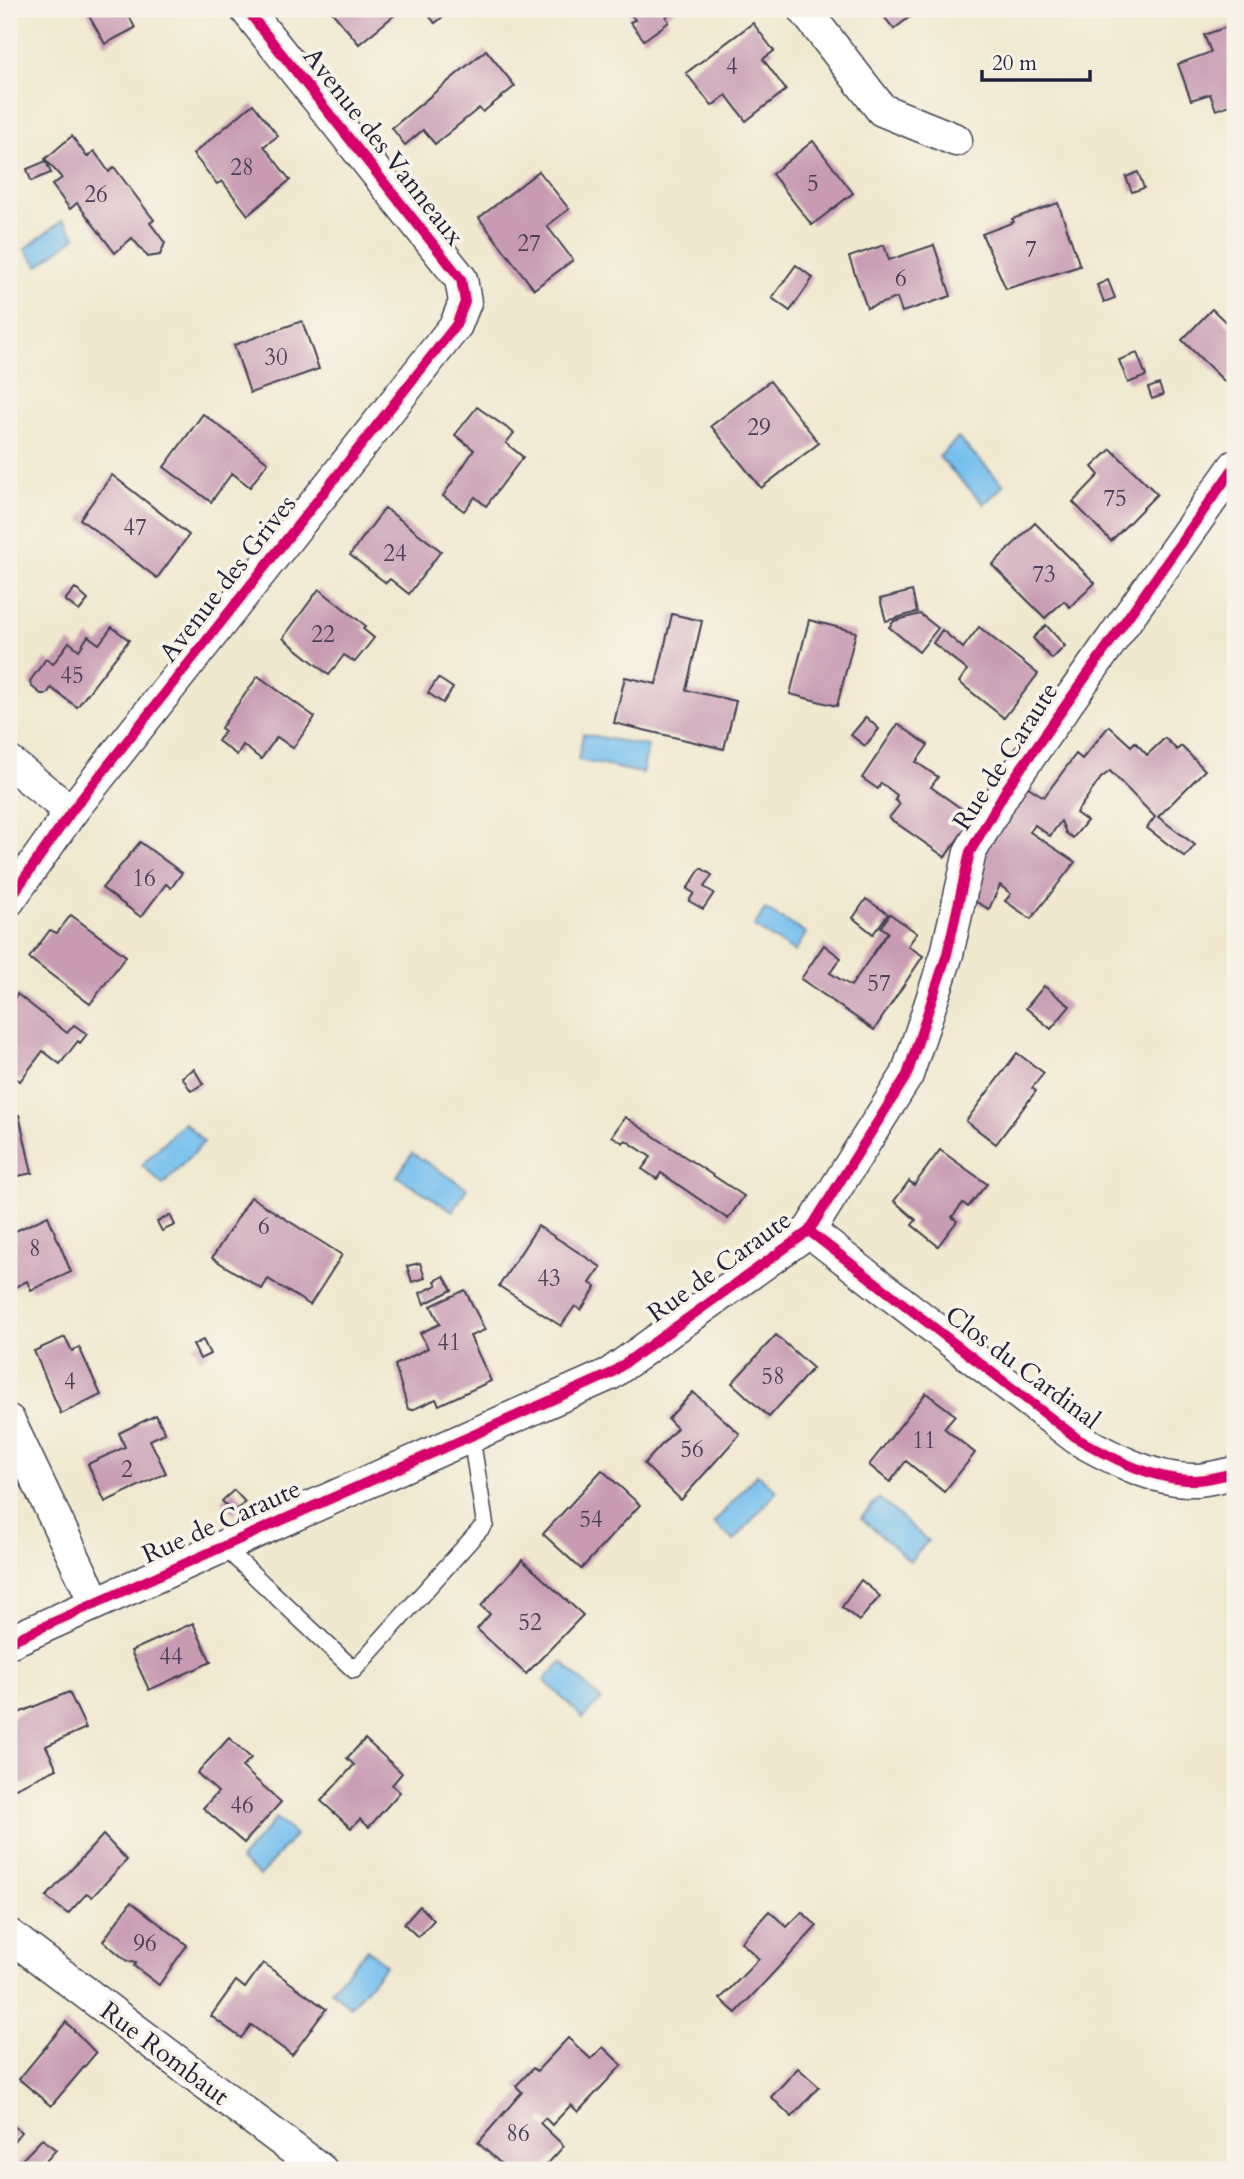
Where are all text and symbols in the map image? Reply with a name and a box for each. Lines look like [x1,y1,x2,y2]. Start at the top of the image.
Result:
scale bar [982,38,1090,82]
street label: Avenue des Vanneaux [295,40,472,253]
text: 20 m [992,49,1037,78]
house number: 4 [726,51,738,82]
house number: 28 [230,152,254,183]
house number: 5 [807,168,819,199]
house number: 26 [84,179,108,210]
house number: 27 [517,228,541,259]
house number: 7 [1025,234,1037,265]
house number: 6 [895,263,907,294]
house number: 30 [264,342,288,373]
house number: 29 [747,412,771,443]
house number: 75 [1103,483,1127,514]
street label: Avenue des Grives [151,487,304,669]
house number: 47 [123,512,147,543]
house number: 24 [383,538,407,569]
house number: 73 [1032,559,1056,590]
house number: 22 [311,619,335,650]
house number: 45 [60,660,84,691]
street label: Rue de Caraute [944,676,1066,837]
house number: 16 [132,863,156,894]
house number: 57 [867,968,891,999]
street label: Rue de Caraute [640,1202,798,1330]
house number: 6 [258,1211,270,1242]
house number: 8 [29,1233,41,1264]
house number: 43 [537,1263,561,1294]
street label: Clos du Cardinal [938,1298,1108,1437]
house number: 41 [437,1327,461,1358]
house number: 58 [761,1361,785,1392]
house number: 4 [64,1366,76,1397]
house number: 11 [912,1425,936,1456]
house number: 56 [680,1434,704,1465]
house number: 2 [121,1454,133,1485]
street label: Rue de Caraute [137,1471,306,1572]
house number: 54 [579,1504,603,1535]
house number: 52 [518,1607,542,1638]
house number: 44 [159,1641,183,1672]
house number: 46 [230,1790,254,1821]
house number: 96 [133,1928,157,1959]
street label: Rue Rombaut [93,1993,236,2113]
house number: 86 [506,2118,530,2149]

